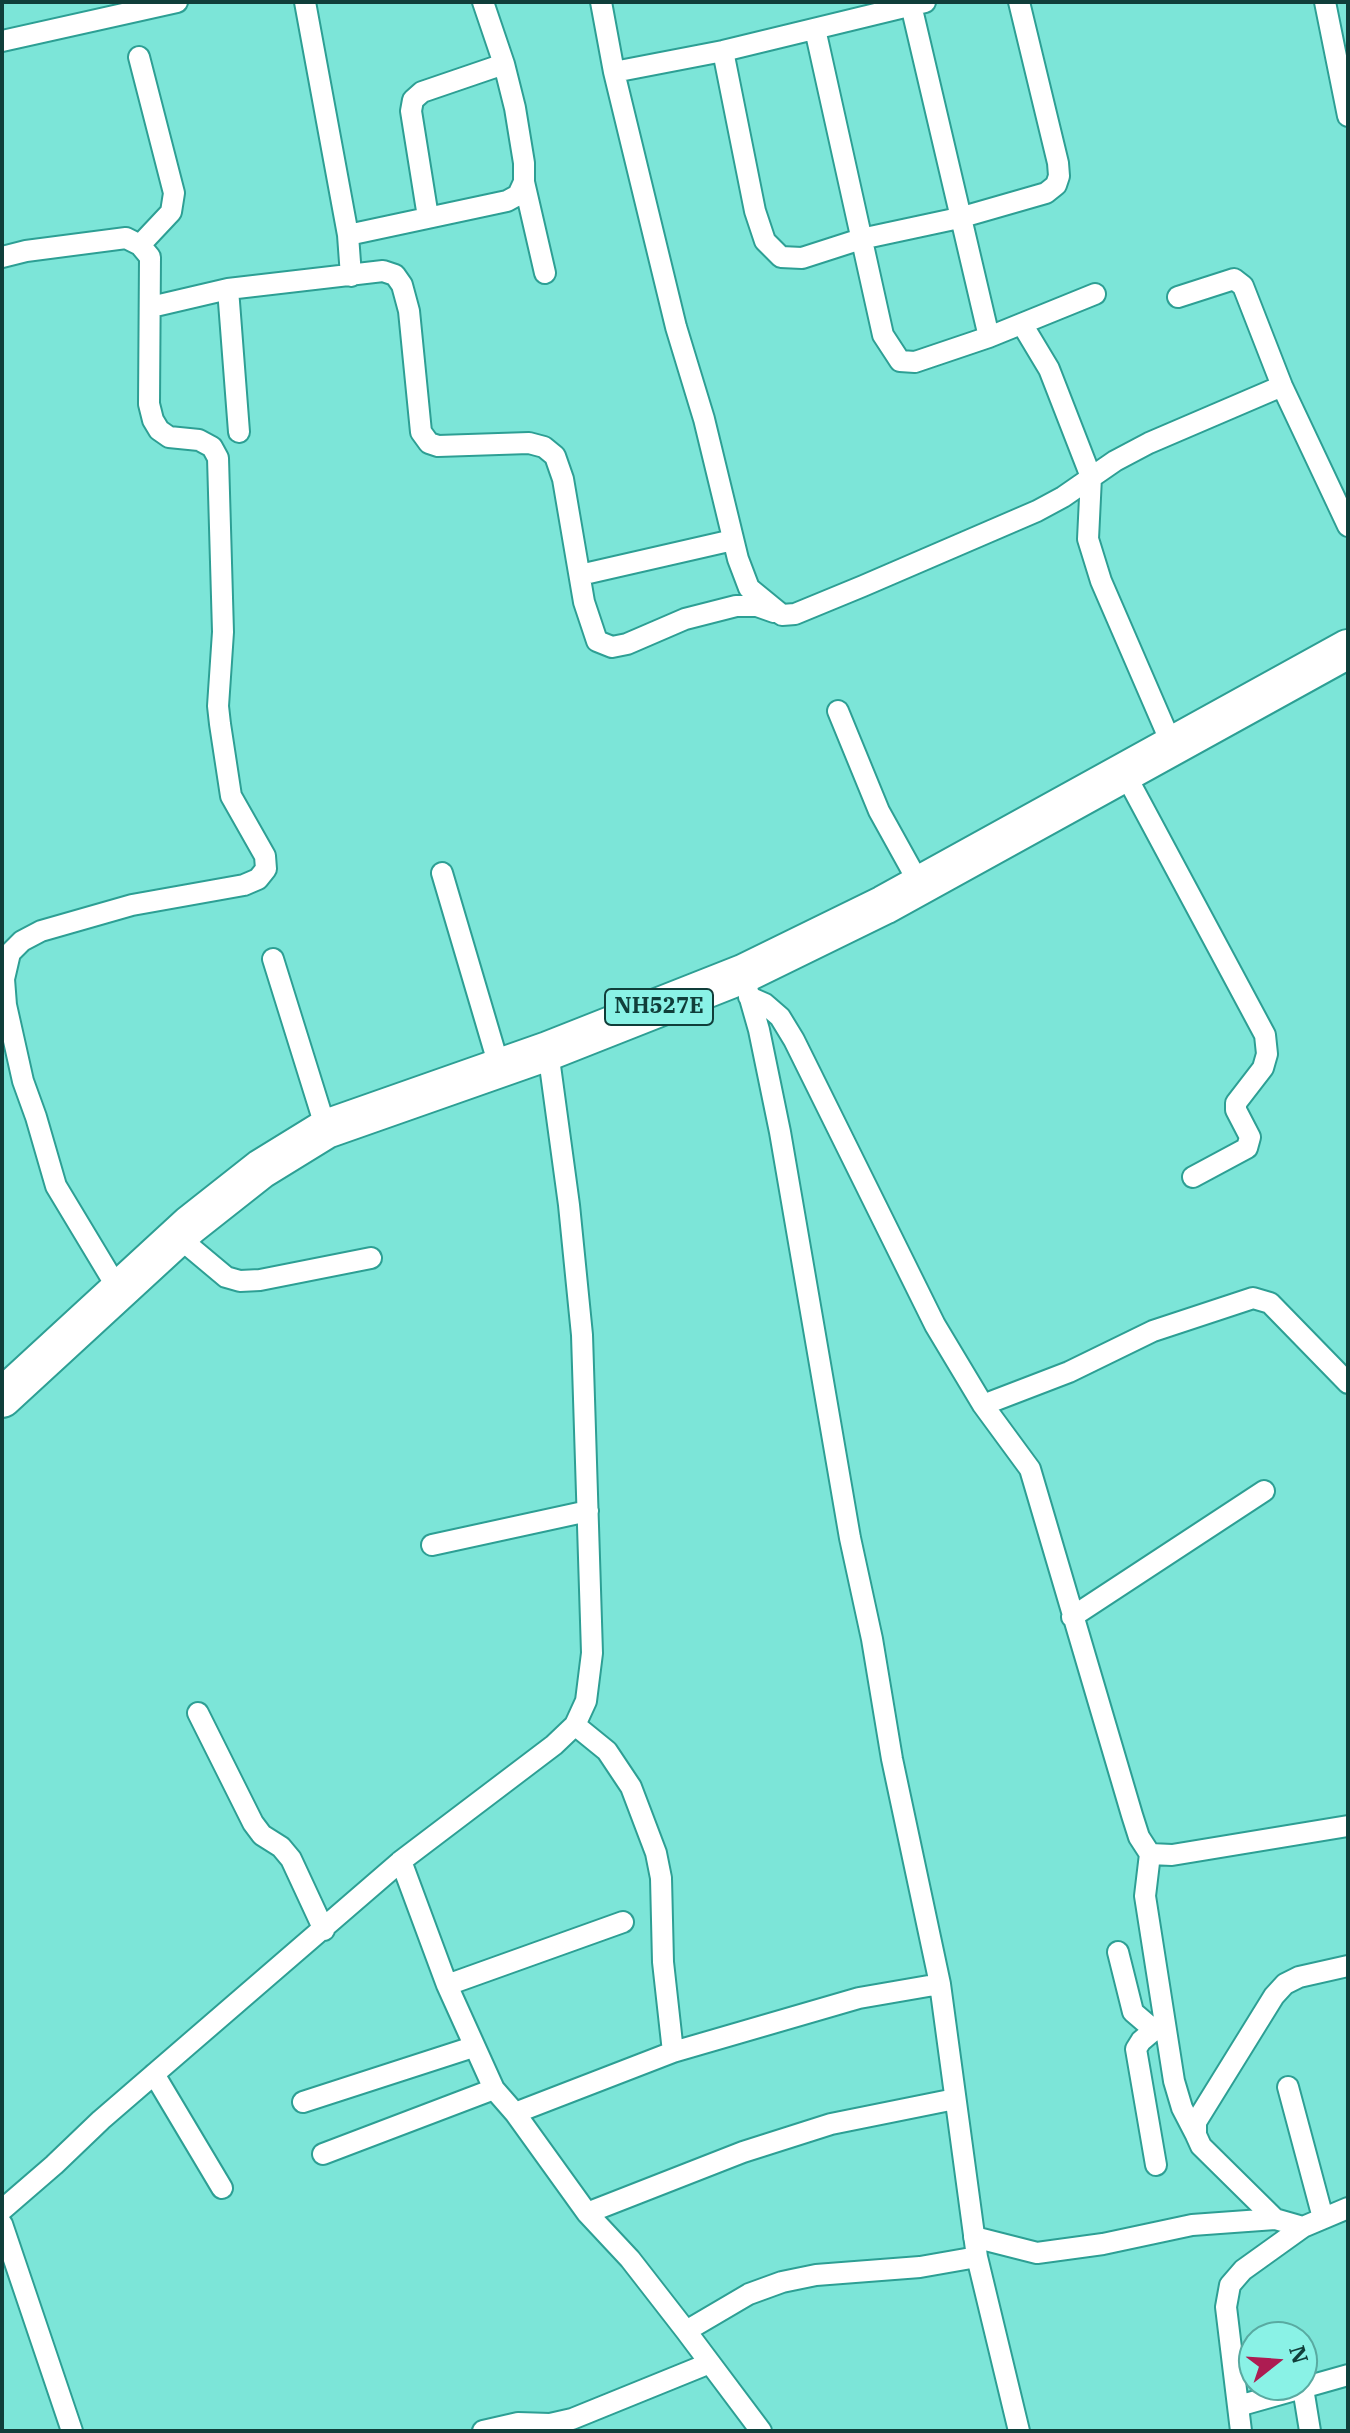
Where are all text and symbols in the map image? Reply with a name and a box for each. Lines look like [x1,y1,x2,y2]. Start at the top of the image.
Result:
road number: NH527E [605,989,713,1025]
north arrow [1238,2321,1318,2401]
text: N [1283,2342,1316,2367]

